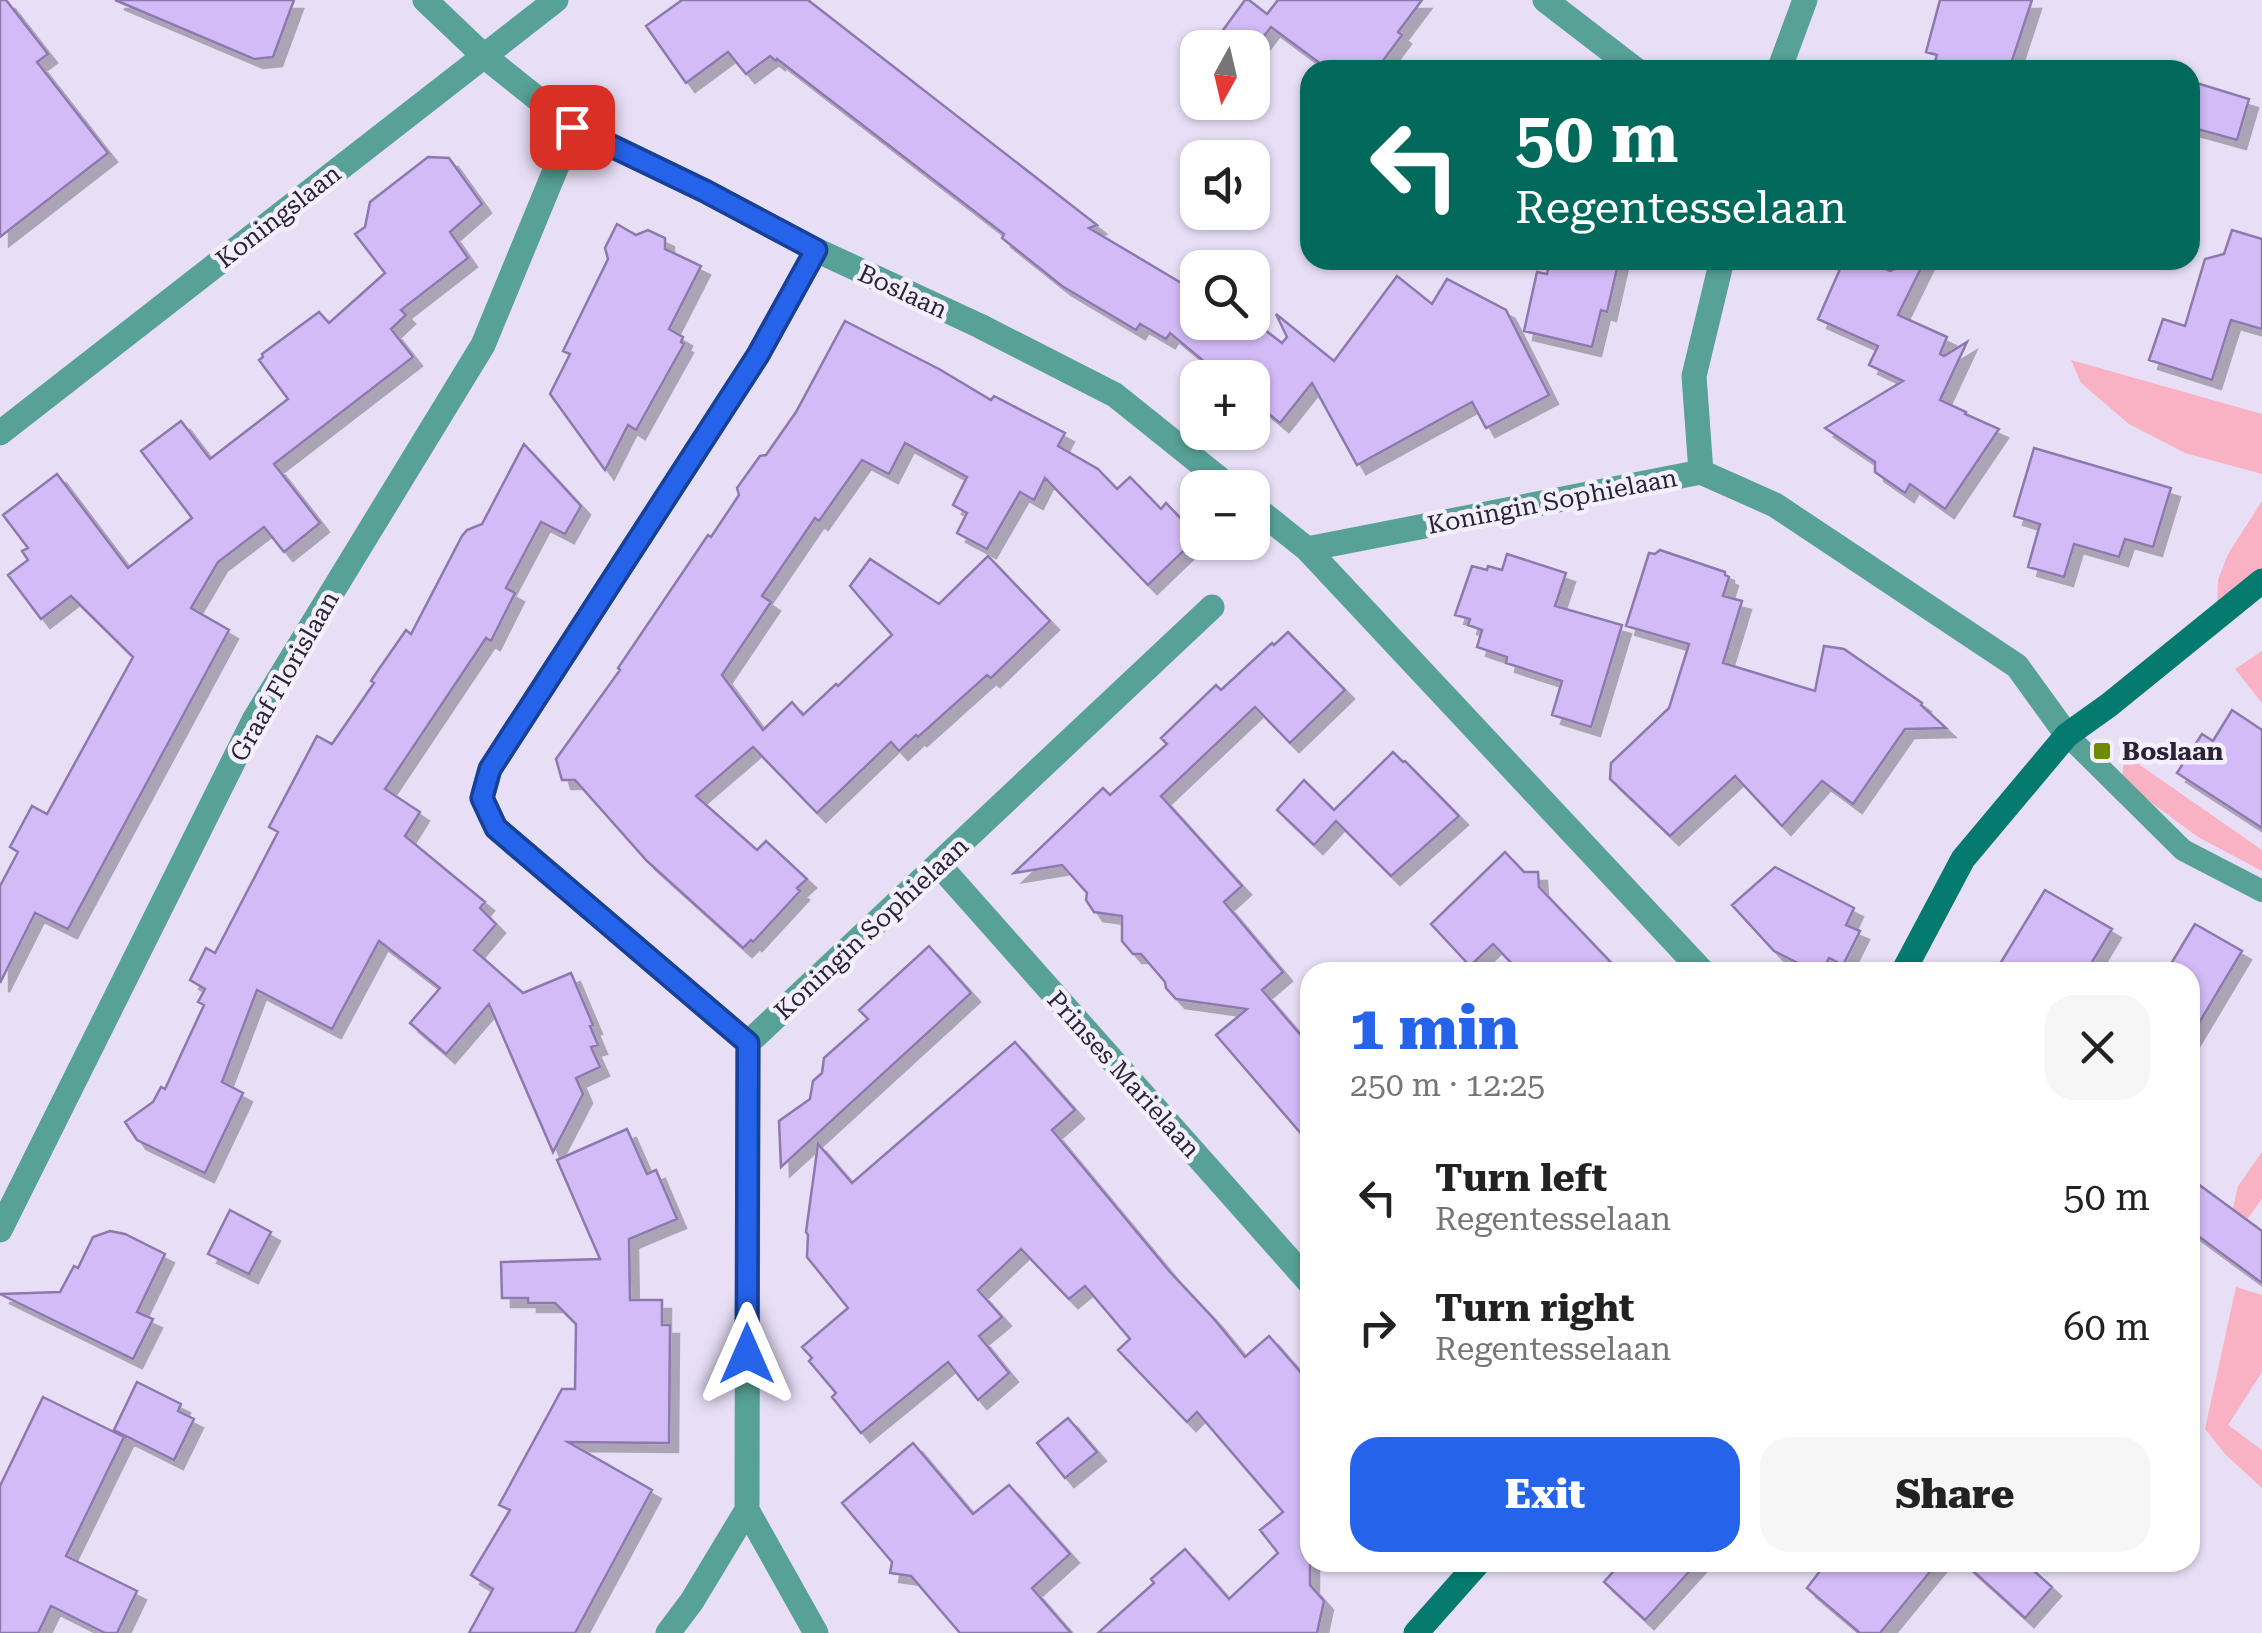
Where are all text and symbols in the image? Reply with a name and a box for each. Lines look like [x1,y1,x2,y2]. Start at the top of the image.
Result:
north arrow [1180,30,1270,120]
map controls [1180,30,1270,560]
pin [530,85,615,170]
text: 50 m [1515,97,1679,179]
icon: arrive [545,100,600,155]
icon: left [1350,100,1480,230]
button: sound [1180,140,1270,230]
street label: Koningslaan [210,159,346,274]
text: Regentesselaan [1515,181,1847,234]
button: search [1180,250,1270,340]
street label: Boslaan [854,258,952,325]
button: + [1180,360,1270,450]
street label: Koningin Sophielaan [1425,463,1679,540]
button: − [1180,470,1270,560]
street label: Graaf Florislaan [224,586,345,766]
place label: Boslaan [2122,737,2224,766]
marker: Boslaan [2091,740,2113,762]
street label: Koningin Sophielaan [769,831,974,1026]
street label: Prinses Marielaan [1041,985,1206,1163]
text: 1 min [1350,993,1519,1064]
button: close [2045,995,2150,1100]
text: 250 m · 12:25 [1350,1066,1545,1104]
text: Turn left [1435,1156,1607,1200]
icon: left [1350,1170,1405,1225]
text: 50 m [2063,1175,2150,1219]
text: Regentesselaan [1435,1200,1671,1238]
text: Turn right [1435,1286,1634,1330]
icon: right [1350,1300,1405,1355]
position arrow [695,1302,799,1406]
text: 60 m [2063,1305,2150,1349]
text: Regentesselaan [1435,1330,1671,1368]
button: Exit [1350,1437,1740,1552]
button: Share [1760,1437,2150,1552]

